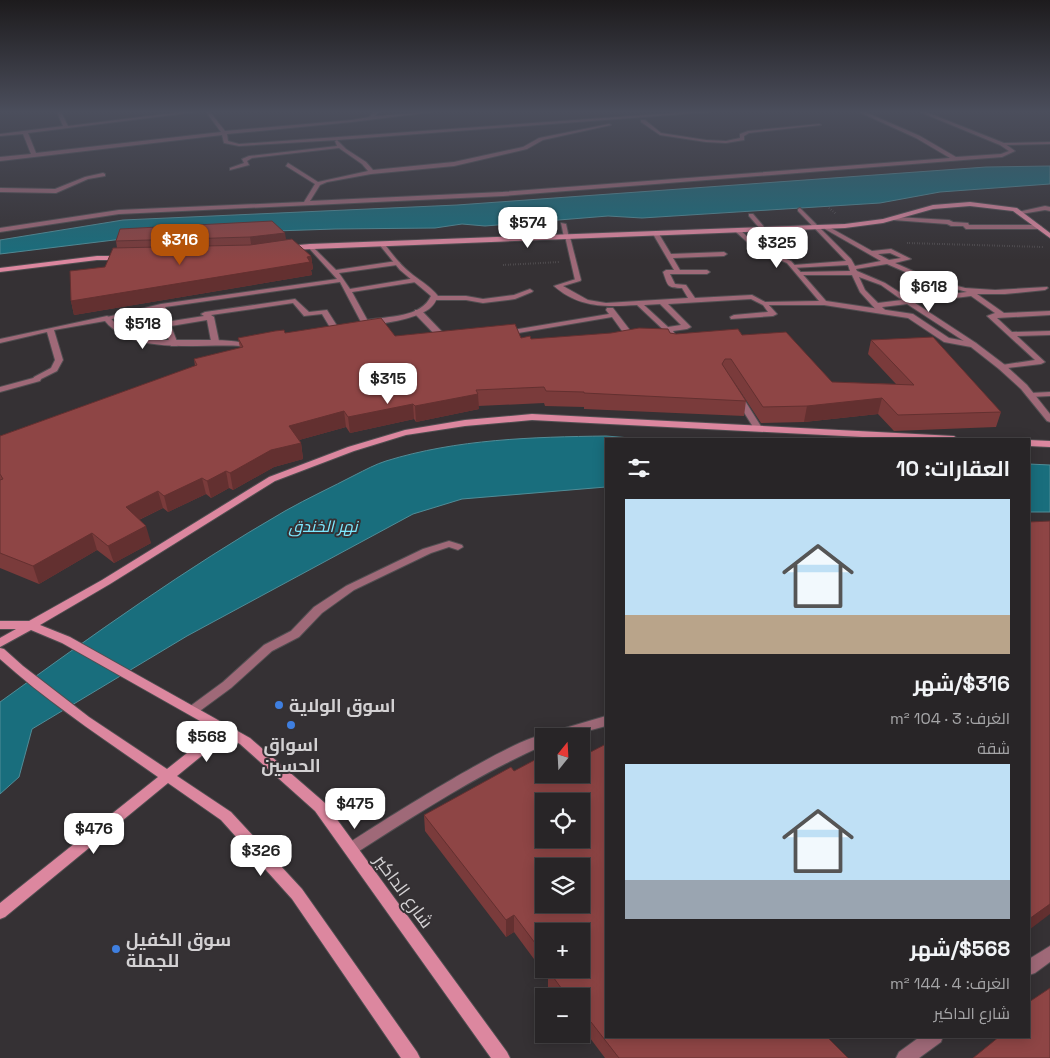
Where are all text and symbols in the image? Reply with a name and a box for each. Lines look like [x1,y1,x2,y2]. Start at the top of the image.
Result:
pin: $574 [498,206,558,249]
text: $574 [509,212,547,233]
pin: $316 [150,224,210,266]
pin: $325 [747,226,807,269]
text: $316 [162,229,198,250]
text: $325 [758,232,796,253]
pin: $618 [899,270,959,313]
text: $618 [911,276,947,297]
pin: $518 [113,308,173,350]
text: $518 [125,313,161,334]
pin: $315 [358,362,418,405]
text: $315 [370,368,406,389]
icon: filters [625,454,653,482]
text: العقارات: 10 [896,455,1010,482]
water label: نهر الخندق [288,516,359,537]
icon: home [773,531,863,621]
text: $316/شهر [913,670,1010,697]
place label: اسوق الولاية [289,694,396,717]
marker: اسوق الولاية [273,699,285,711]
text: الغرف: 3 · 104 m² [890,708,1010,729]
marker: اسواق الحسين [285,719,297,731]
pin: $568 [177,720,237,763]
text: $568 [188,726,226,747]
north arrow [535,728,590,782]
map controls [535,728,590,1043]
place label: اسواق الحسين [261,733,321,777]
text: شقة [977,738,1010,759]
pin: $475 [325,788,385,830]
text: $475 [336,793,374,814]
button: locate [535,793,590,848]
icon: home [773,796,863,886]
pin: $476 [64,812,124,855]
text: $476 [75,818,113,839]
pin: $326 [231,834,291,877]
text: $326 [242,840,280,861]
street label: شارع الداكير [368,849,438,933]
button: layers [535,858,590,913]
button: + [535,923,590,978]
place label: سوق الكفيل للجملة [126,928,231,972]
text: $568/شهر [910,935,1010,962]
marker: سوق الكفيل للجملة [110,943,122,955]
text: الغرف: 4 · 144 m² [890,973,1010,994]
button: − [535,988,590,1043]
text: شارع الداكير [934,1003,1010,1024]

